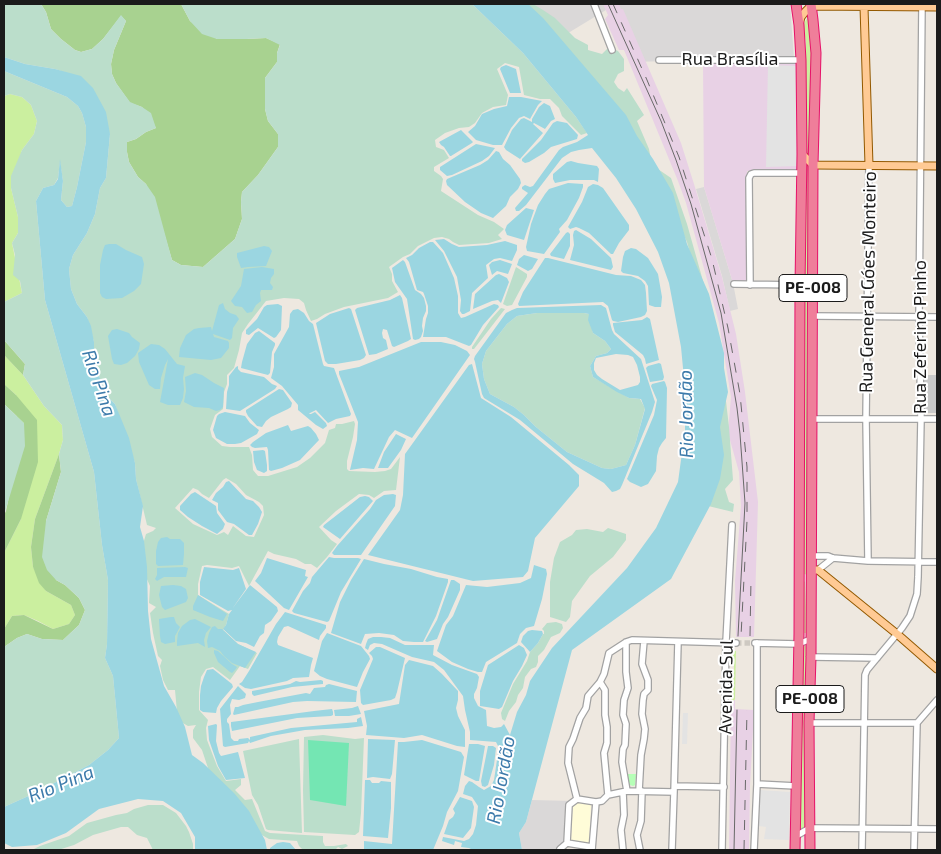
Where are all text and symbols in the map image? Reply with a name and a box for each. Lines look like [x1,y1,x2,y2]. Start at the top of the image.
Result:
street label: Rua Brasília [682,48,778,70]
street label: Rua General Góes Monteiro [855,171,881,393]
street label: Rua Zeferino Pinho [909,260,931,414]
road number: PE-008 [779,274,847,302]
water label: Rio Pina [77,347,121,419]
water label: Rio Jordão [674,370,698,458]
street label: Avenida Sul [714,639,738,735]
road number: PE-008 [776,686,844,712]
water label: Rio Jordão [482,734,520,826]
water label: Rio Pina [25,760,97,808]

